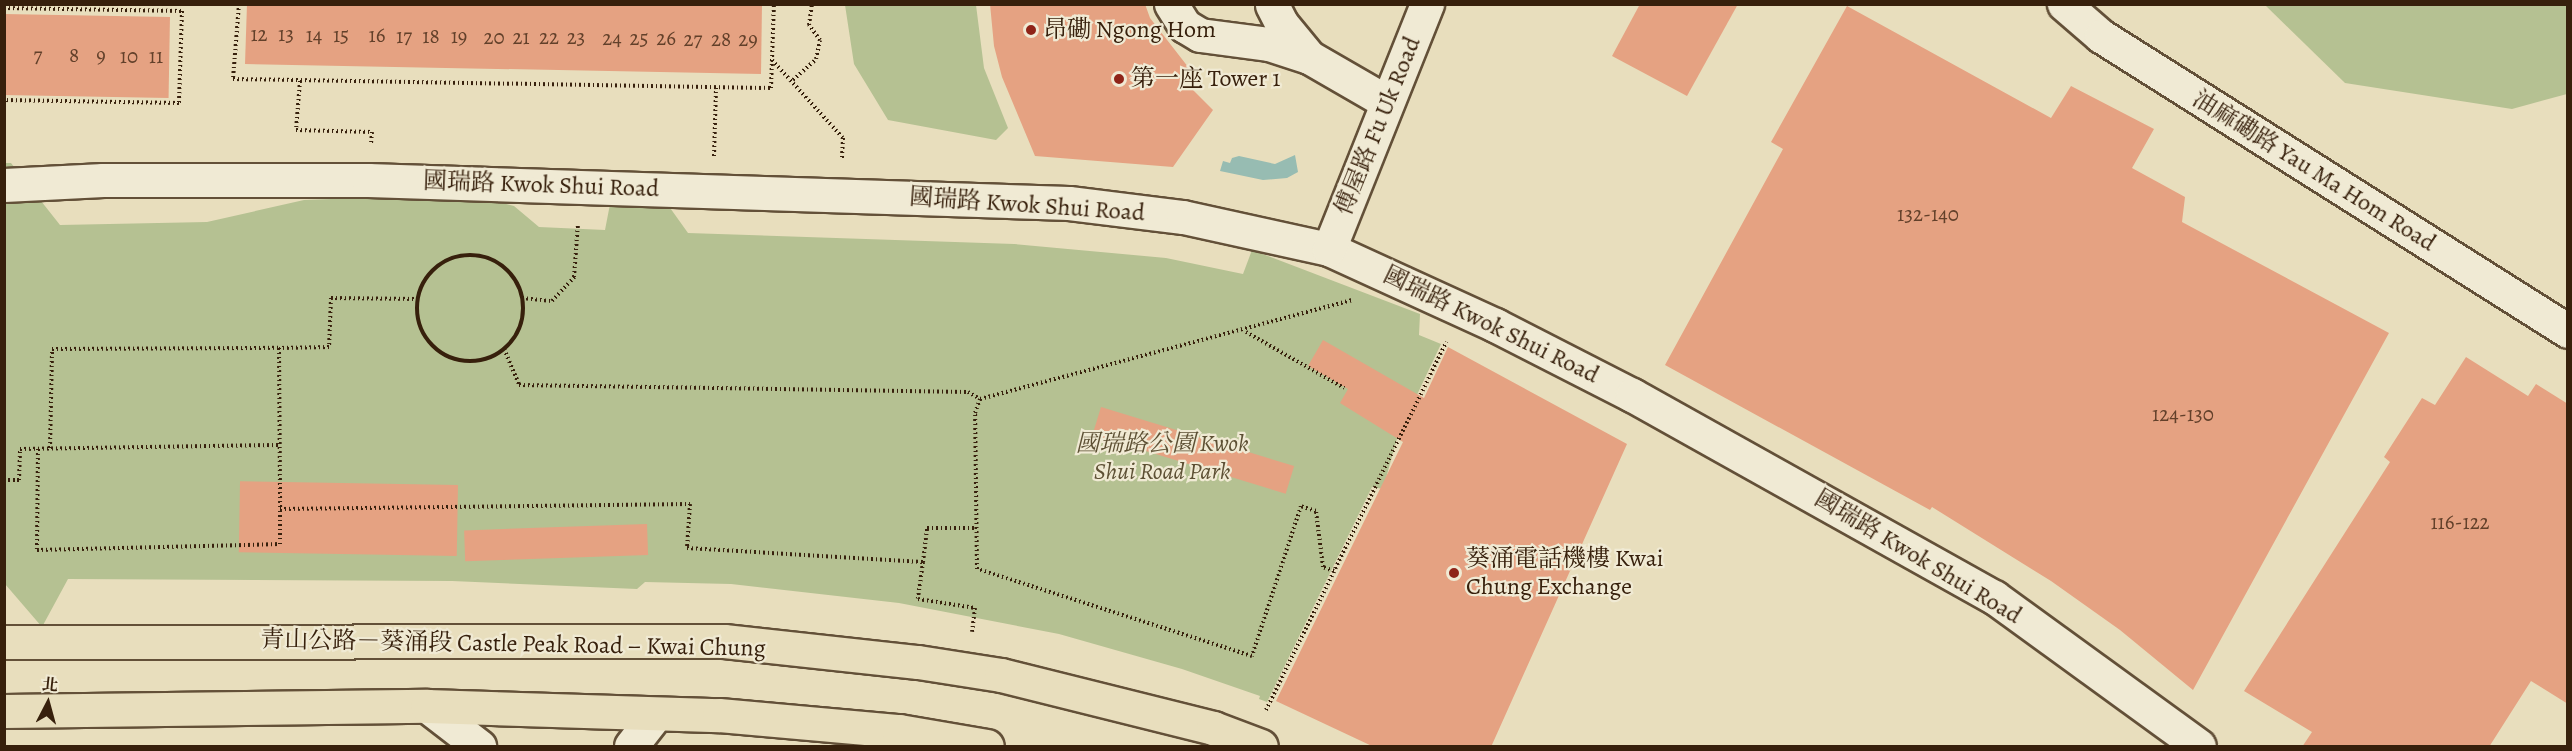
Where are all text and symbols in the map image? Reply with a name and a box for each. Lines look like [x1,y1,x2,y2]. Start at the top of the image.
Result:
place label: 昂磡 Ngong Hom [1043,16,1216,44]
house number: 12 [250,21,268,47]
house number: 13 [278,21,294,47]
house number: 14 [306,22,322,48]
house number: 15 [333,22,349,48]
house number: 16 [369,22,385,48]
house number: 17 [396,23,412,49]
house number: 18 [422,23,440,49]
house number: 19 [451,23,467,49]
marker: 昂磡 Ngong Hom [1024,23,1038,37]
house number: 20 [483,24,505,50]
house number: 21 [512,24,530,50]
house number: 22 [539,24,559,50]
house number: 23 [567,24,585,50]
house number: 24 [602,25,622,51]
house number: 25 [629,25,649,51]
house number: 26 [656,25,676,51]
house number: 27 [684,26,702,52]
house number: 28 [711,26,731,52]
house number: 29 [738,26,758,52]
street label: 傅屋路 Fu Uk Road [1329,33,1427,219]
house number: 7 [34,42,42,68]
house number: 8 [69,42,79,68]
house number: 9 [96,42,106,68]
house number: 10 [120,43,138,69]
house number: 11 [149,43,163,69]
place label: 第一座 Tower 1 [1131,65,1280,93]
marker: 第一座 Tower 1 [1112,72,1126,86]
street label: 油麻磡路 Yau Ma Hom Road [2187,84,2441,258]
street label: 國瑞路 Kwok Shui Road [423,166,659,204]
street label: 國瑞路 Kwok Shui Road [908,182,1146,228]
house number: 132-140 [1897,201,1959,227]
street label: 國瑞路 Kwok Shui Road [1379,260,1603,390]
house number: 124-130 [2152,401,2214,427]
park label: 國瑞路公園 Kwok Shui Road Park [1075,430,1249,486]
street label: 國瑞路 Kwok Shui Road [1809,484,2027,630]
house number: 116-122 [2430,509,2490,535]
place label: 葵涌電話機樓 Kwai Chung Exchange [1466,545,1664,601]
marker: 葵涌電話機樓 Kwai Chung Exchange [1447,566,1461,580]
street label: 青山公路－葵涌段 Castle Peak Road – Kwai Chung [260,625,766,663]
north arrow [18,673,78,733]
text: 北 [41,673,59,697]

